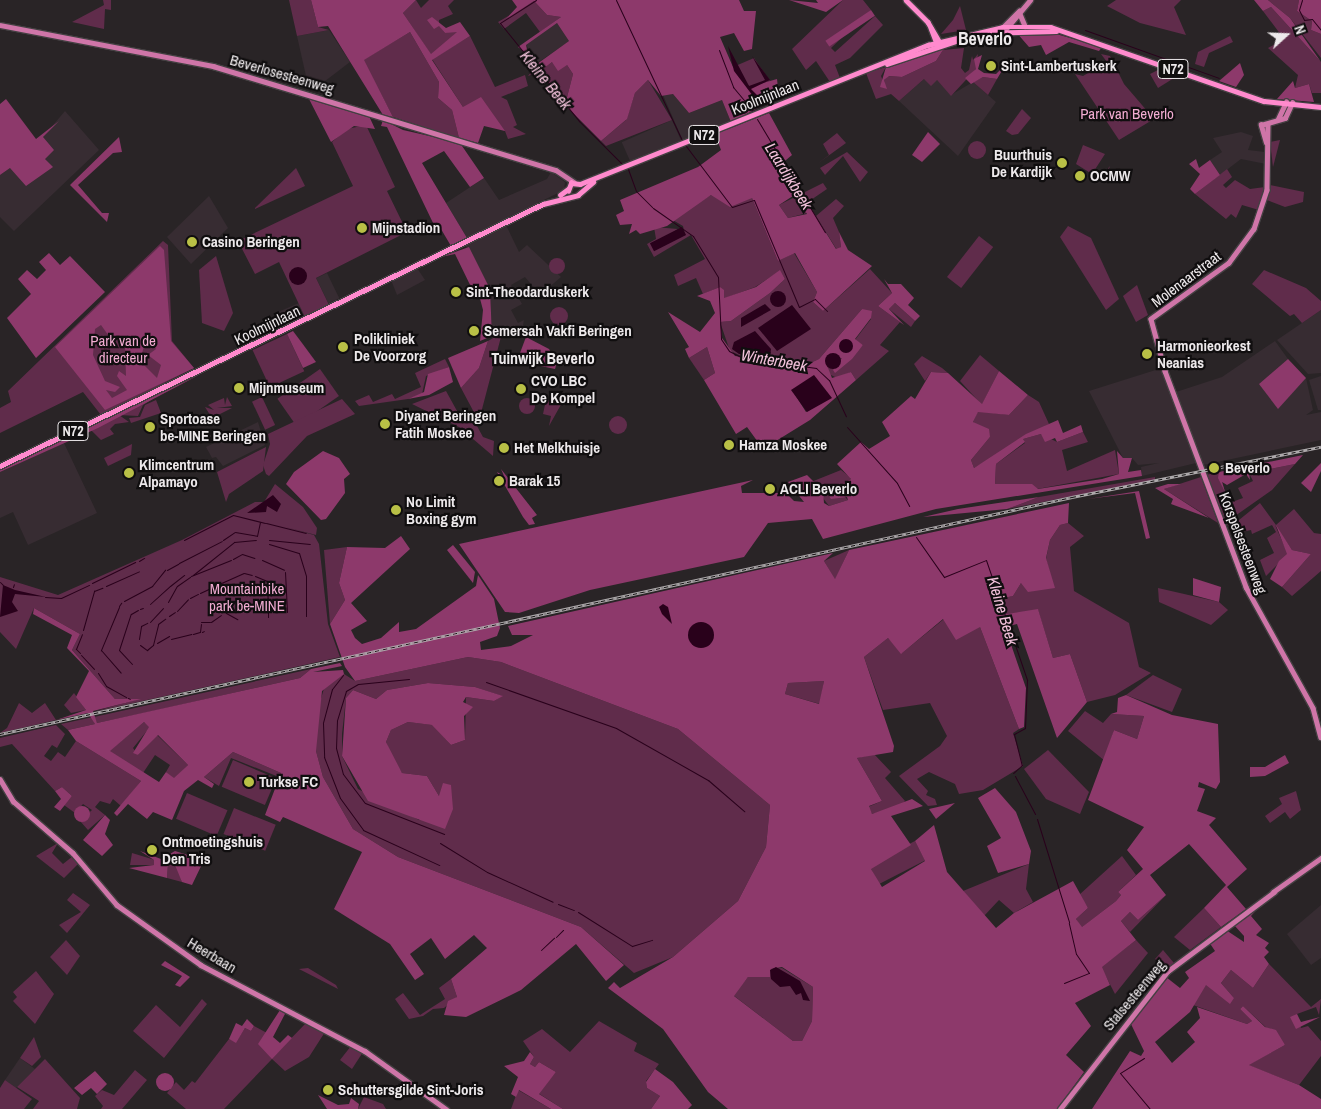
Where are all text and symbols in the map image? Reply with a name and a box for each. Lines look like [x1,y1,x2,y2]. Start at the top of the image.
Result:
north arrow [1261,10,1311,60]
text: N [1290,23,1310,37]
district label: Beverlo [958,28,1012,50]
water label: Kleine Beek [516,46,576,114]
street label: Beverlosesteenweg [228,51,336,97]
place label: Sint-Lambertuskerk [1001,57,1117,75]
road number: N72 [1157,58,1189,80]
marker: Sint-Lambertuskerk [985,60,997,72]
street label: Koolmijnlaan [729,75,801,119]
park label: Park van Beverlo [1080,105,1174,123]
road number: N72 [688,124,720,146]
water label: Laardijkbeek [761,139,817,213]
place label: Buurthuis De Kardijk [991,145,1052,180]
marker: Buurthuis De Kardijk [1056,157,1068,169]
place label: OCMW [1090,167,1130,185]
marker: OCMW [1074,170,1086,182]
place label: Mijnstadion [372,219,440,237]
marker: Mijnstadion [356,222,368,234]
place label: Casino Beringen [202,233,300,251]
marker: Casino Beringen [186,236,198,248]
street label: Molenaarstraat [1148,247,1224,311]
place label: Sint-Theodarduskerk [466,283,589,301]
marker: Sint-Theodarduskerk [450,286,462,298]
street label: Koolmijnlaan [231,301,303,349]
place label: Semersah Vakfi Beringen [484,322,632,340]
marker: Semersah Vakfi Beringen [468,325,480,337]
place label: Polikliniek De Voorzorg [354,329,426,364]
park label: Park van de directeur [90,331,156,366]
place label: Harmonieorkest Neanias [1157,336,1251,371]
marker: Polikliniek De Voorzorg [336,340,350,354]
water label: Winterbeek [739,345,809,375]
district label: Tuinwijk Beverlo [491,348,595,368]
marker: Harmonieorkest Neanias [1141,348,1153,360]
place label: CVO LBC De Kompel [531,371,595,406]
place label: Mijnmuseum [249,379,324,397]
marker: Mijnmuseum [233,382,245,394]
marker: CVO LBC De Kompel [515,383,527,395]
place label: Diyanet Beringen Fatih Moskee [395,406,496,441]
place label: Sportoase be-MINE Beringen [160,409,266,444]
marker: Diyanet Beringen Fatih Moskee [379,418,391,430]
road number: N72 [57,420,89,442]
marker: Sportoase be-MINE Beringen [144,421,156,433]
place label: Hamza Moskee [739,436,827,454]
place label: Het Melkhuisje [514,439,600,457]
marker: Hamza Moskee [723,439,735,451]
marker: Het Melkhuisje [498,442,510,454]
place label: Klimcentrum Alpamayo [139,455,214,490]
place label: Beverlo [1225,459,1270,477]
marker: Beverlo [1207,461,1221,475]
marker: Klimcentrum Alpamayo [123,467,135,479]
place label: Barak 15 [509,472,560,490]
marker: Barak 15 [493,475,505,487]
place label: ACLI Beverlo [780,480,857,498]
marker: ACLI Beverlo [764,483,776,495]
street label: Korspelsesteenweg [1215,490,1271,596]
place label: No Limit Boxing gym [406,492,476,527]
marker: No Limit Boxing gym [390,504,402,516]
water label: Kleine Beek [983,574,1023,648]
park label: Mountainbike park be-MINE [209,579,285,614]
place label: Turkse FC [259,773,318,791]
marker: Turkse FC [243,776,255,788]
place label: Ontmoetingshuis Den Tris [162,832,263,867]
marker: Ontmoetingshuis Den Tris [146,844,158,856]
street label: Heerbaan [184,933,240,977]
street label: Stalsesteenweg [1099,956,1169,1034]
place label: Schuttersgilde Sint-Joris [338,1081,484,1099]
marker: Schuttersgilde Sint-Joris [322,1084,334,1096]

